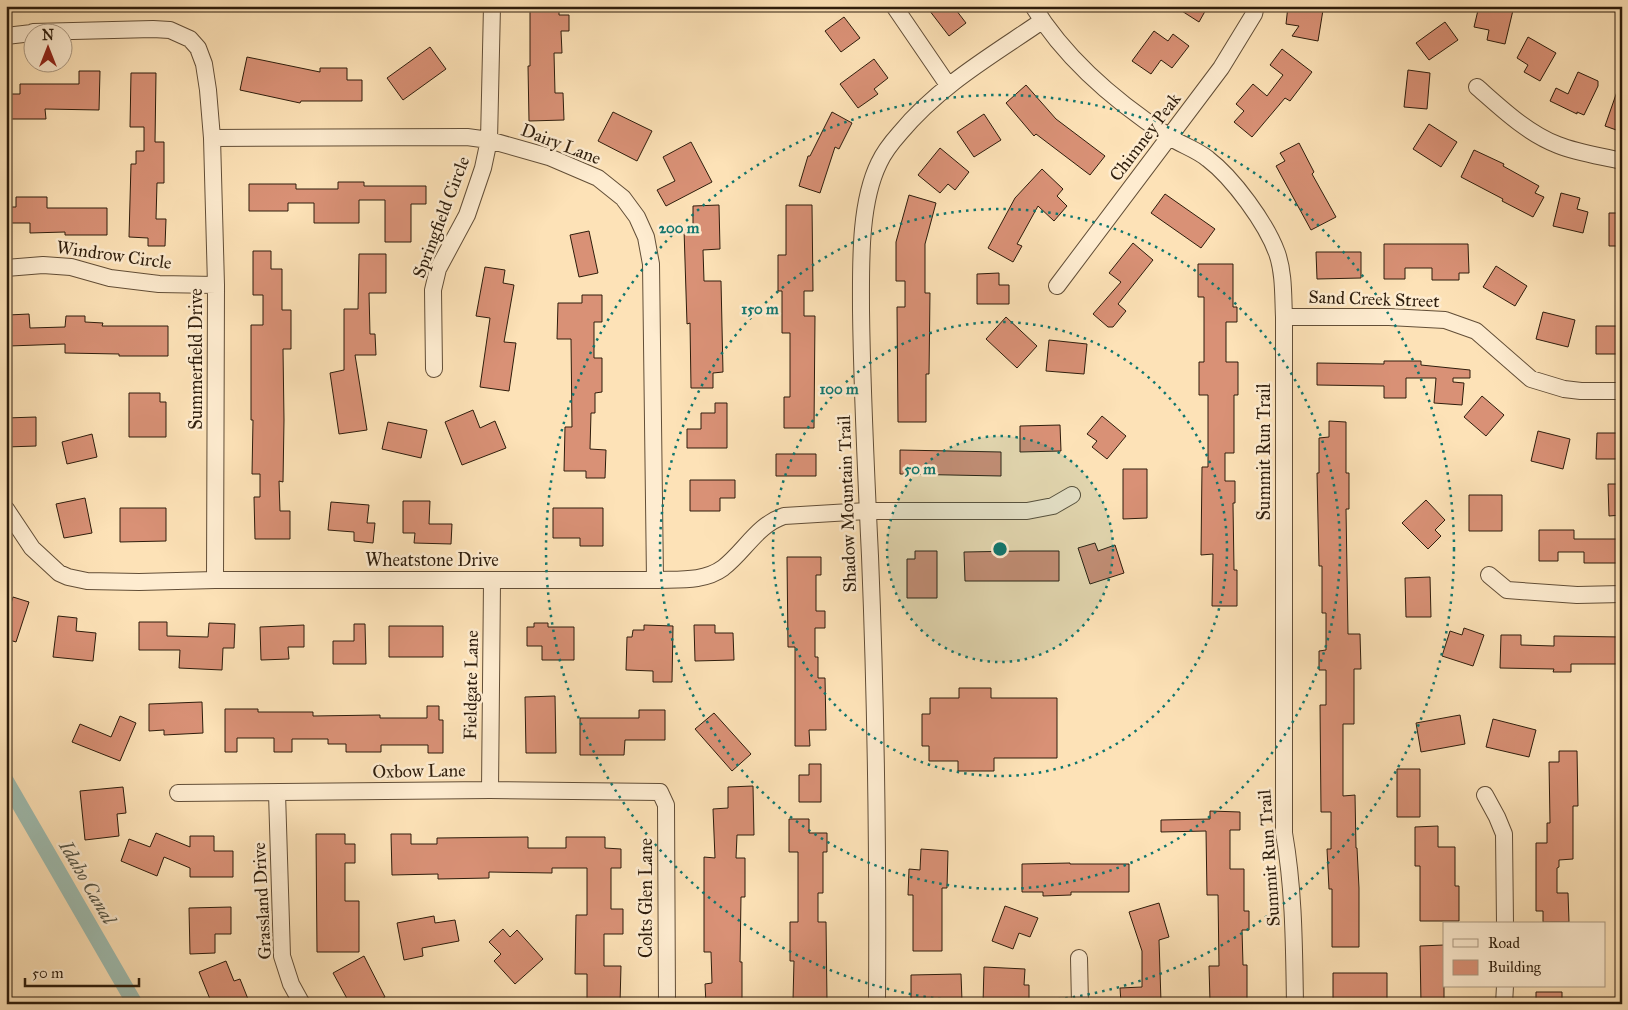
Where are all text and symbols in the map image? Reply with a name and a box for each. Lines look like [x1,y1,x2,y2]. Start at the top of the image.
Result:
north arrow [22,22,72,72]
text: N [42,27,54,44]
street label: Chimney Peak [1105,88,1186,186]
street label: Dairy Lane [518,119,604,169]
street label: Springfield Circle [408,153,475,281]
text: 200 m [659,219,700,237]
street label: Windrow Circle [55,236,173,274]
street label: Sand Creek Street [1308,286,1441,312]
street label: Summerfield Drive [185,288,207,430]
text: 150 m [741,300,779,318]
text: 100 m [819,380,859,398]
street label: Summit Run Trail [1253,383,1275,521]
street label: Shadow Mountain Trail [833,415,861,593]
text: 50 m [904,460,936,478]
centre of rings [991,540,1009,558]
street label: Wheatstone Drive [365,549,499,571]
street label: Fieldgate Lane [459,630,484,740]
street label: Oxbow Lane [372,759,466,783]
street label: Summit Run Trail [1253,789,1285,927]
water label: Idaho Canal [54,836,122,930]
street label: Colts Glen Lane [635,838,657,958]
street label: Grassland Drive [248,842,276,960]
legend [1443,922,1606,988]
text: Road [1488,934,1520,952]
scale bar [25,955,139,987]
text: Building [1488,958,1542,976]
text: 50 m [32,964,64,982]

